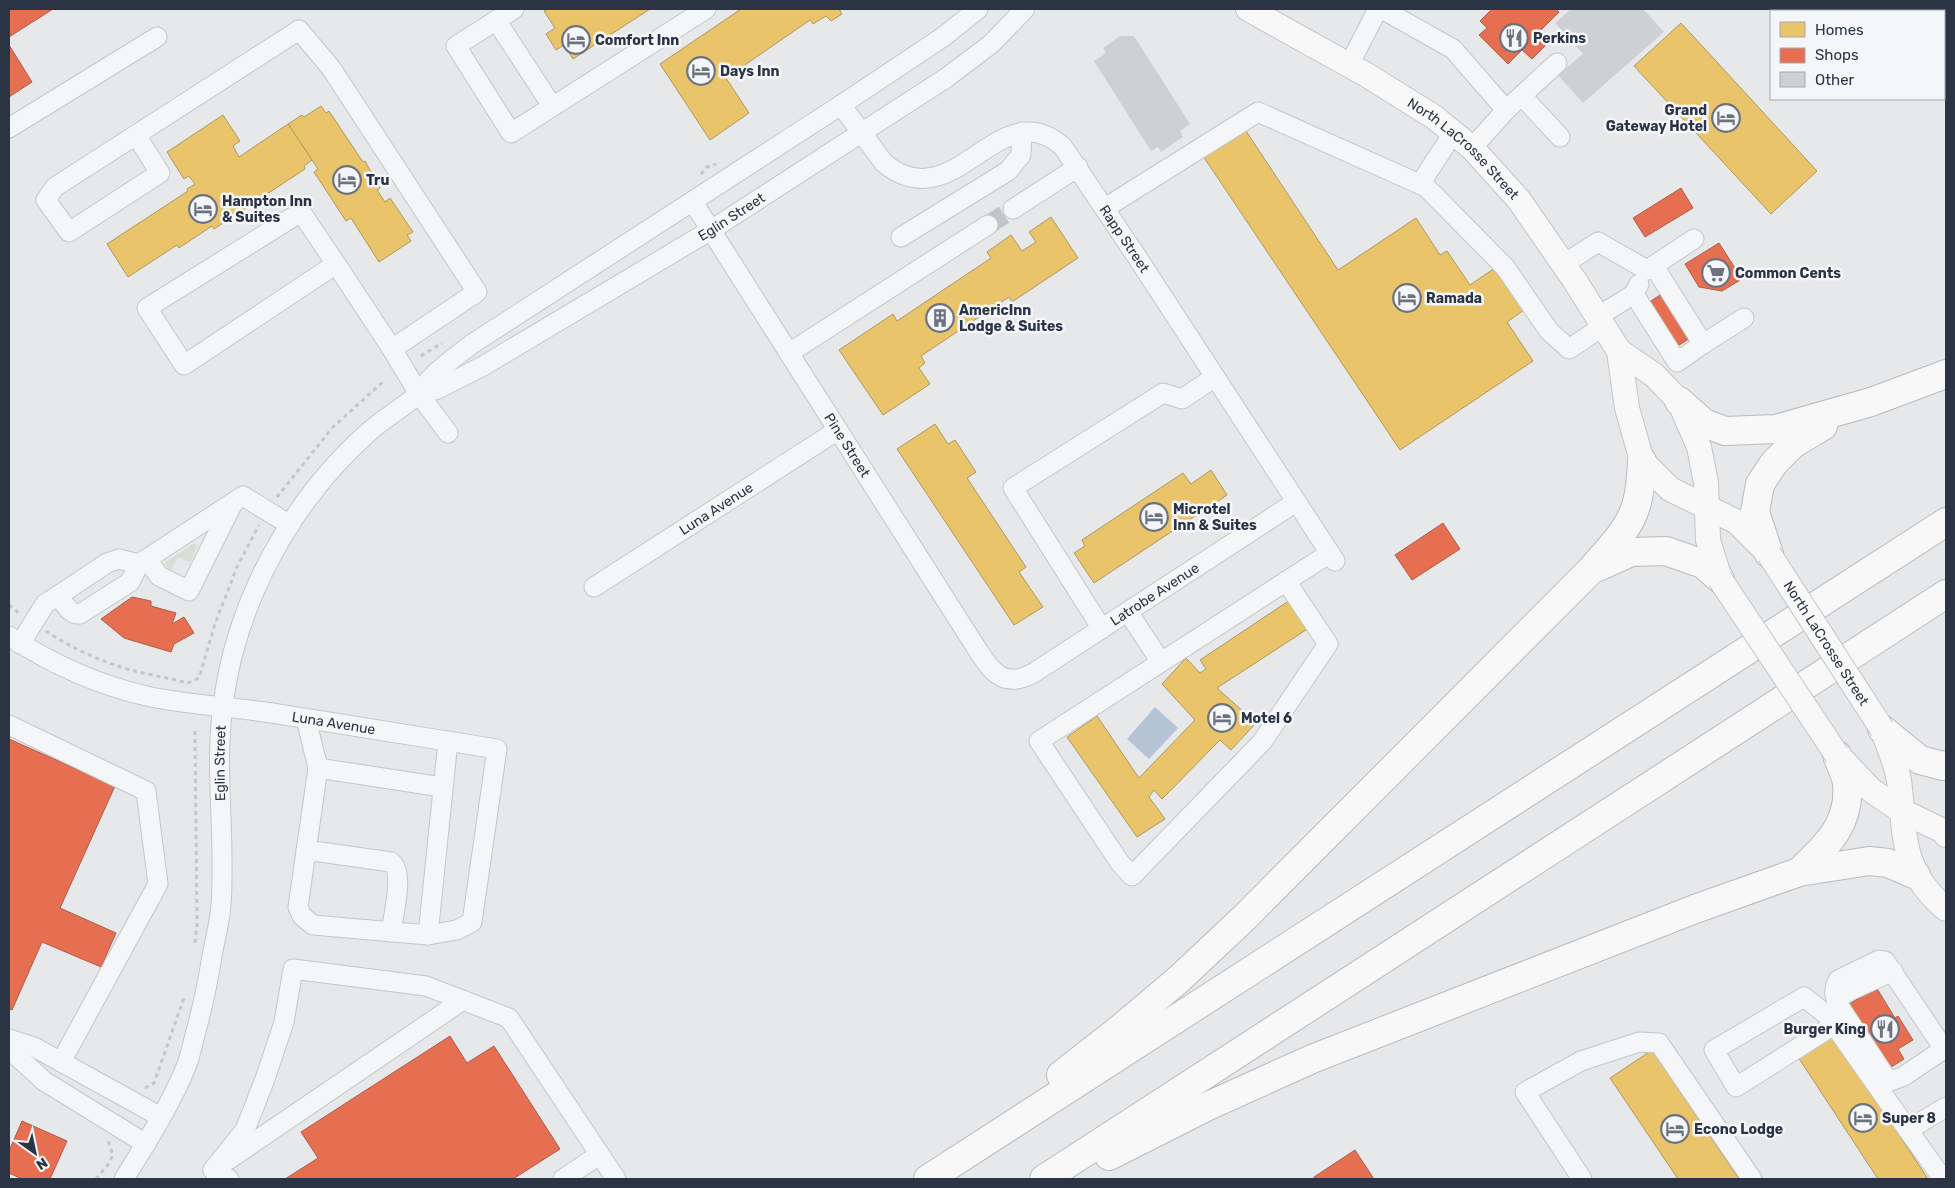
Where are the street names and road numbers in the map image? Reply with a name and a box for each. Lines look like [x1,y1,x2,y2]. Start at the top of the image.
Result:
street label: North LaCrosse Street [1404,94,1523,203]
street label: Eglin Street [695,189,768,244]
street label: Rapp Street [1096,202,1154,276]
street label: Pine Street [821,410,874,481]
street label: Luna Avenue [676,478,756,539]
street label: Latrobe Avenue [1107,559,1202,629]
street label: North LaCrosse Street [1780,578,1873,709]
street label: Luna Avenue [291,708,377,738]
street label: Eglin Street [211,724,229,801]

